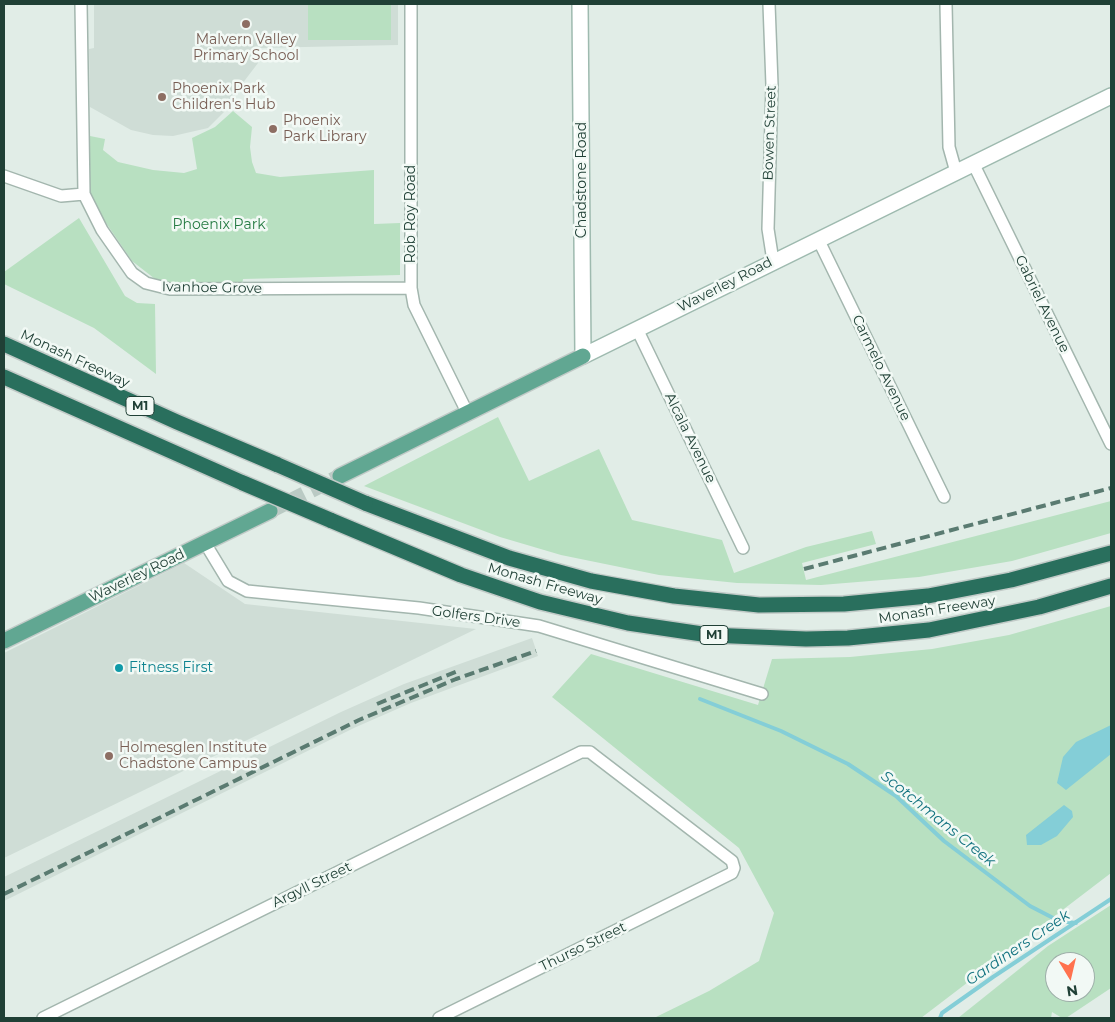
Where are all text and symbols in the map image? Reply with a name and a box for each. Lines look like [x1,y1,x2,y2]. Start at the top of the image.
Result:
marker: Malvern Valley Primary School [240,18,252,30]
place label: Malvern Valley Primary School [193,32,299,64]
place label: Phoenix Park Children's Hub [172,81,275,114]
street label: Bowen Street [760,85,780,181]
marker: Phoenix Park Children's Hub [156,91,168,103]
place label: Phoenix Park Library [283,113,367,146]
street label: Chadstone Road [574,122,590,238]
marker: Phoenix Park Library [267,123,279,135]
street label: Rob Roy Road [403,165,419,263]
park label: Phoenix Park [172,217,266,233]
street label: Gabriel Avenue [1011,252,1073,356]
street label: Waverley Road [675,254,775,316]
street label: Ivanhoe Grove [162,279,262,297]
street label: Carmelo Avenue [848,312,914,424]
street label: Monash Freeway [18,326,132,392]
street label: Alcala Avenue [661,390,719,486]
road number: M1 [126,396,154,416]
street label: Waverley Road [86,546,188,606]
street label: Monash Freeway [486,560,604,608]
street label: Monash Freeway [877,592,997,628]
street label: Golfers Drive [431,602,521,632]
road number: M1 [700,626,728,644]
place label: Fitness First [129,660,213,676]
marker: Fitness First [113,662,125,674]
place label: Holmesglen Institute Chadstone Campus [119,740,267,772]
marker: Holmesglen Institute Chadstone Campus [103,750,115,762]
water label: Scotchmans Creek [877,767,999,871]
street label: Argyll Street [270,859,354,911]
water label: Gardiners Creek [962,906,1074,990]
street label: Thurso Street [537,919,629,975]
north arrow [1045,952,1095,1002]
text: N [1065,981,1079,1001]

